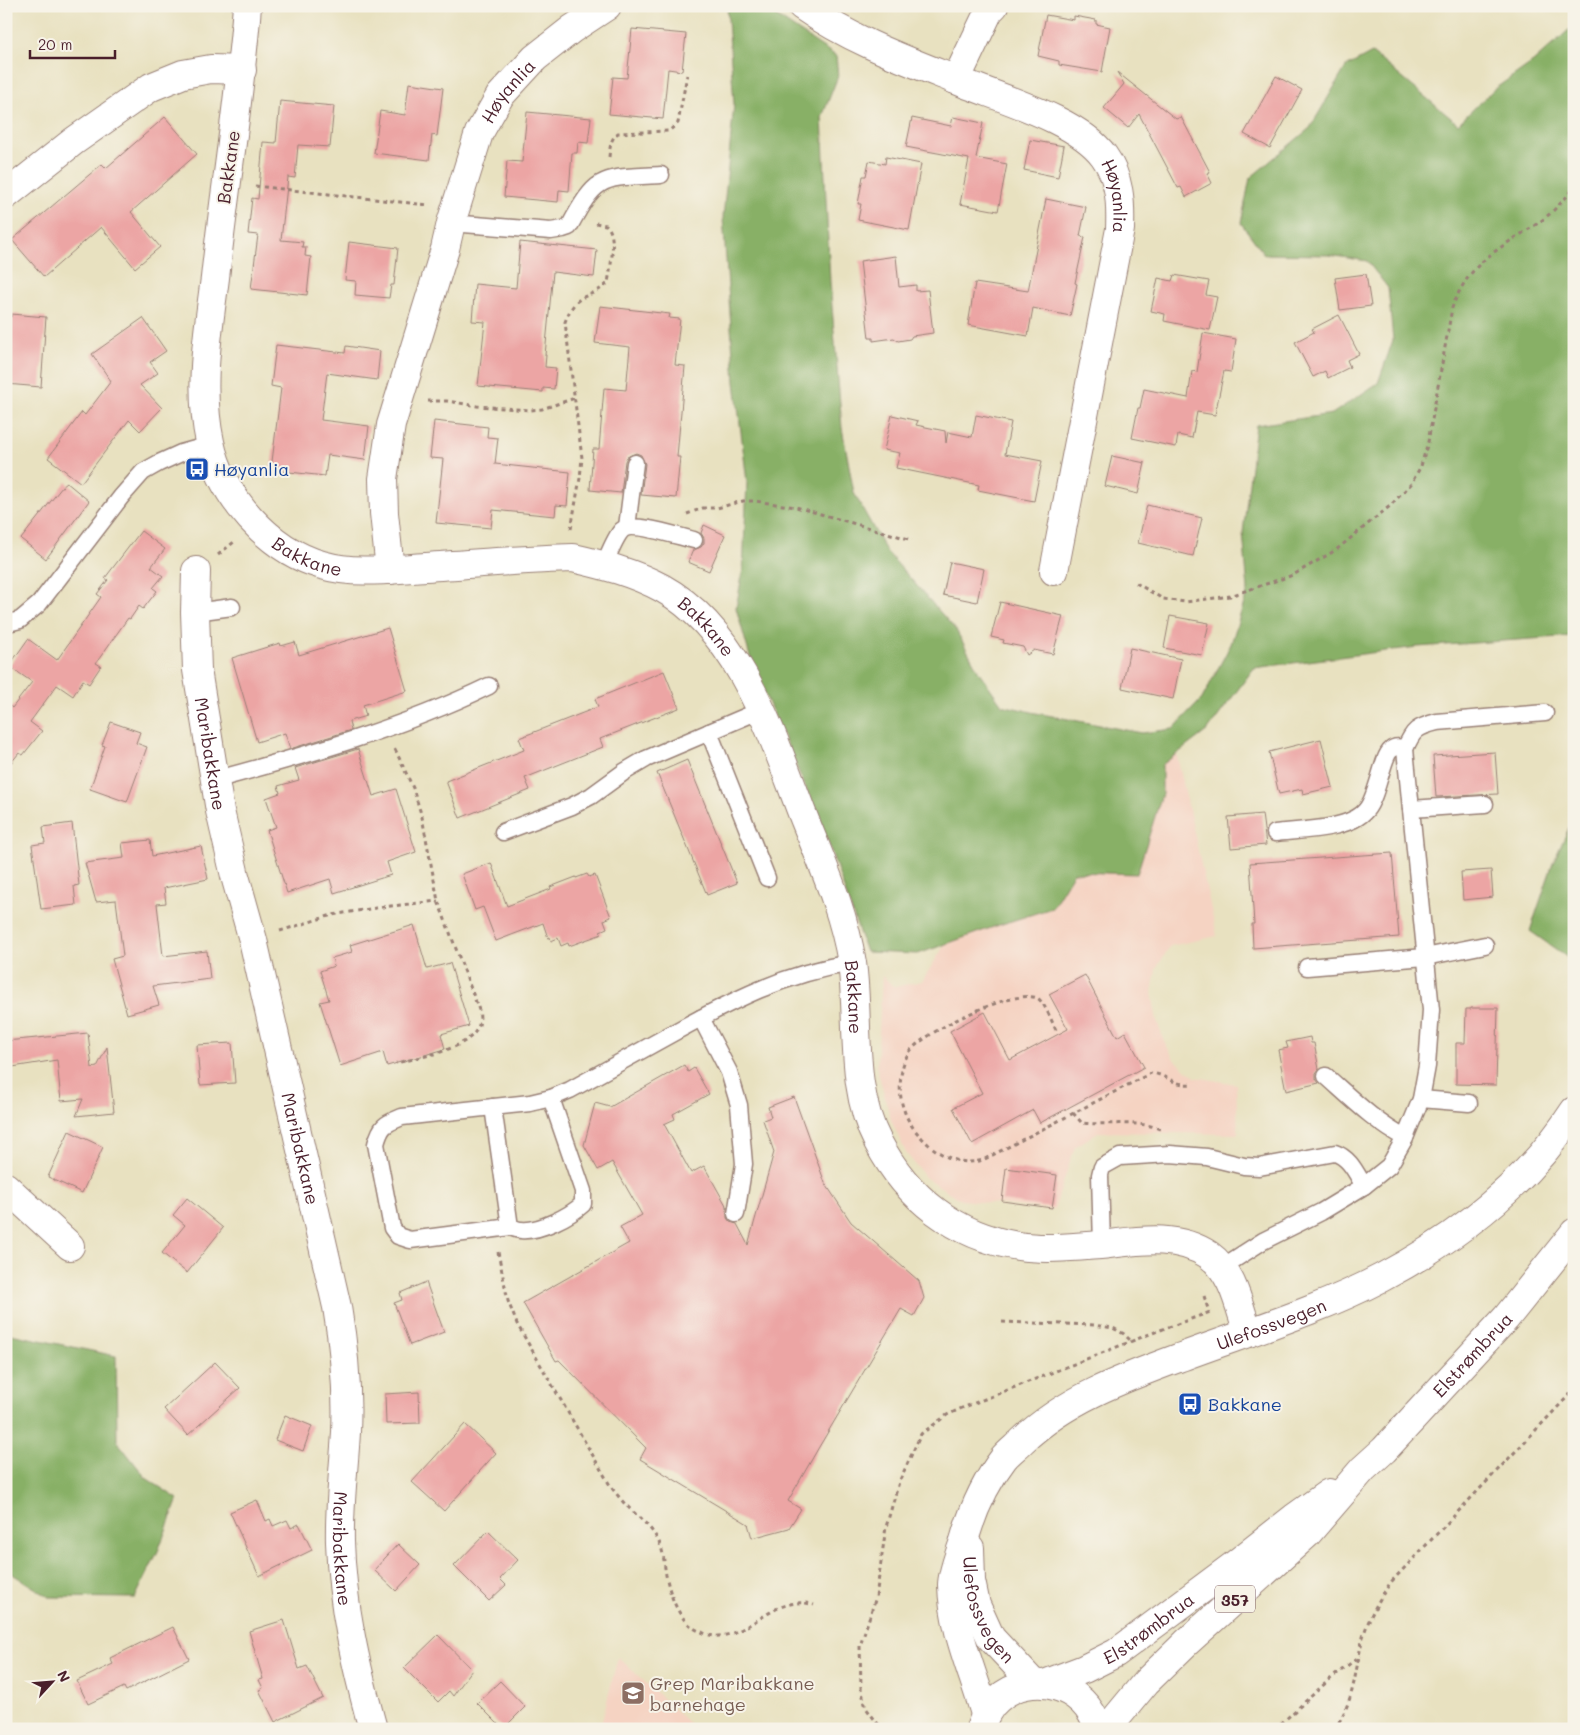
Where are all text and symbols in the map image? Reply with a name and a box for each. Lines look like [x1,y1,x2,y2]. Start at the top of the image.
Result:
scale bar [30,28,115,60]
text: 20 m [38,34,72,54]
street label: Høyanlia [475,54,540,127]
street label: Bakkane [211,129,245,205]
street label: Høyanlia [1096,154,1132,233]
bus stop icon: Høyanlia [184,456,210,482]
place label: Høyanlia [214,457,289,481]
street label: Bakkane [268,531,344,581]
street label: Bakkane [673,591,740,661]
street label: Maribakkane [190,696,232,812]
street label: Bakkane [840,959,868,1034]
street label: Maribakkane [276,1090,325,1207]
street label: Ulefossvegen [1213,1293,1330,1355]
street label: Elstrømbrua [1427,1307,1518,1402]
bus stop icon: Bakkane [1177,1391,1203,1417]
place label: Bakkane [1208,1392,1282,1416]
street label: Maribakkane [328,1491,358,1607]
street label: Ulefossvegen [958,1556,1020,1668]
road number: 357 [1215,1586,1255,1612]
street label: Elstrømbrua [1099,1587,1199,1670]
north arrow [28,1658,78,1708]
text: N [53,1667,75,1685]
place label: Grep Maribakkane barnehage [650,1671,815,1716]
school or university icon: Grep Maribakkane barnehage [620,1680,646,1706]

